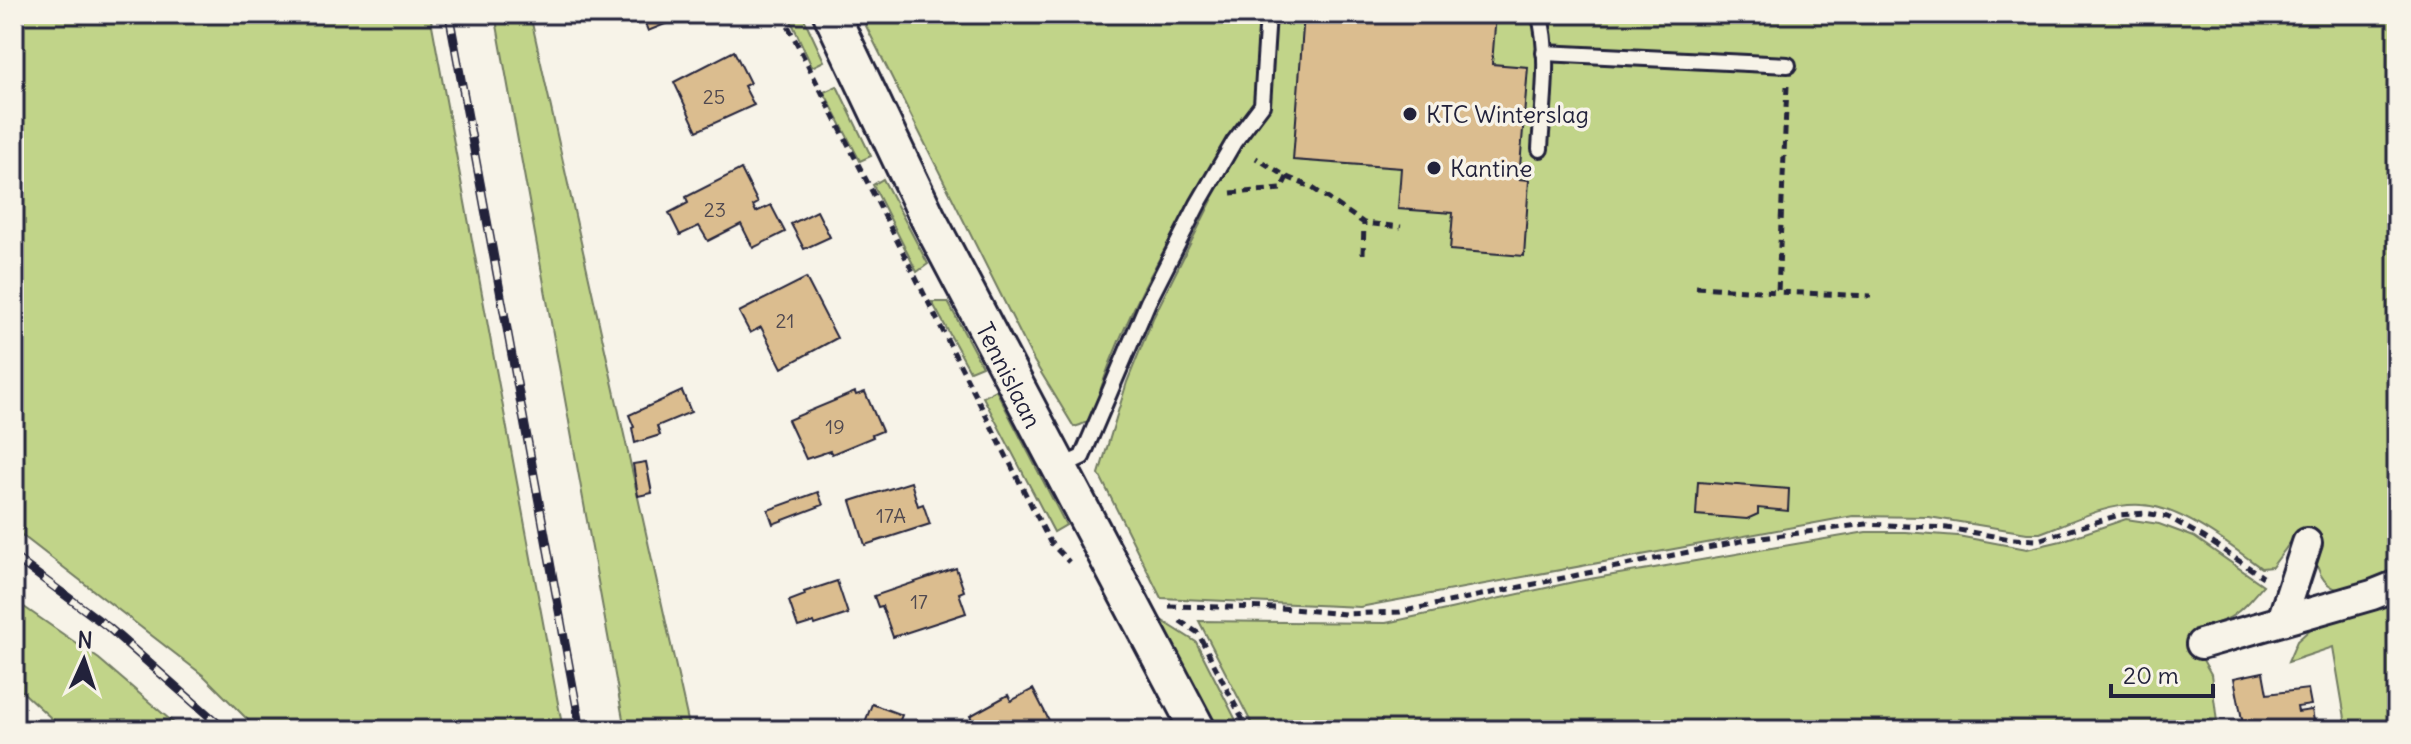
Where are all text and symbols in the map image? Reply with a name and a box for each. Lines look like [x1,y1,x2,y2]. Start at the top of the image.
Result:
house number: 25 [703,84,725,109]
place label: KTC Winterslag [1426,99,1589,129]
marker: KTC Winterslag [1401,105,1419,123]
place label: Kantine [1450,153,1532,183]
marker: Kantine [1425,159,1443,177]
house number: 23 [704,197,726,222]
house number: 21 [776,308,794,333]
street label: Tennislaan [970,317,1048,433]
house number: 19 [825,414,845,439]
house number: 17A [876,503,906,528]
house number: 17 [910,589,928,614]
north arrow [44,620,124,700]
text: N [77,626,93,654]
scale bar [2111,648,2213,698]
text: 20 m [2123,660,2179,690]

